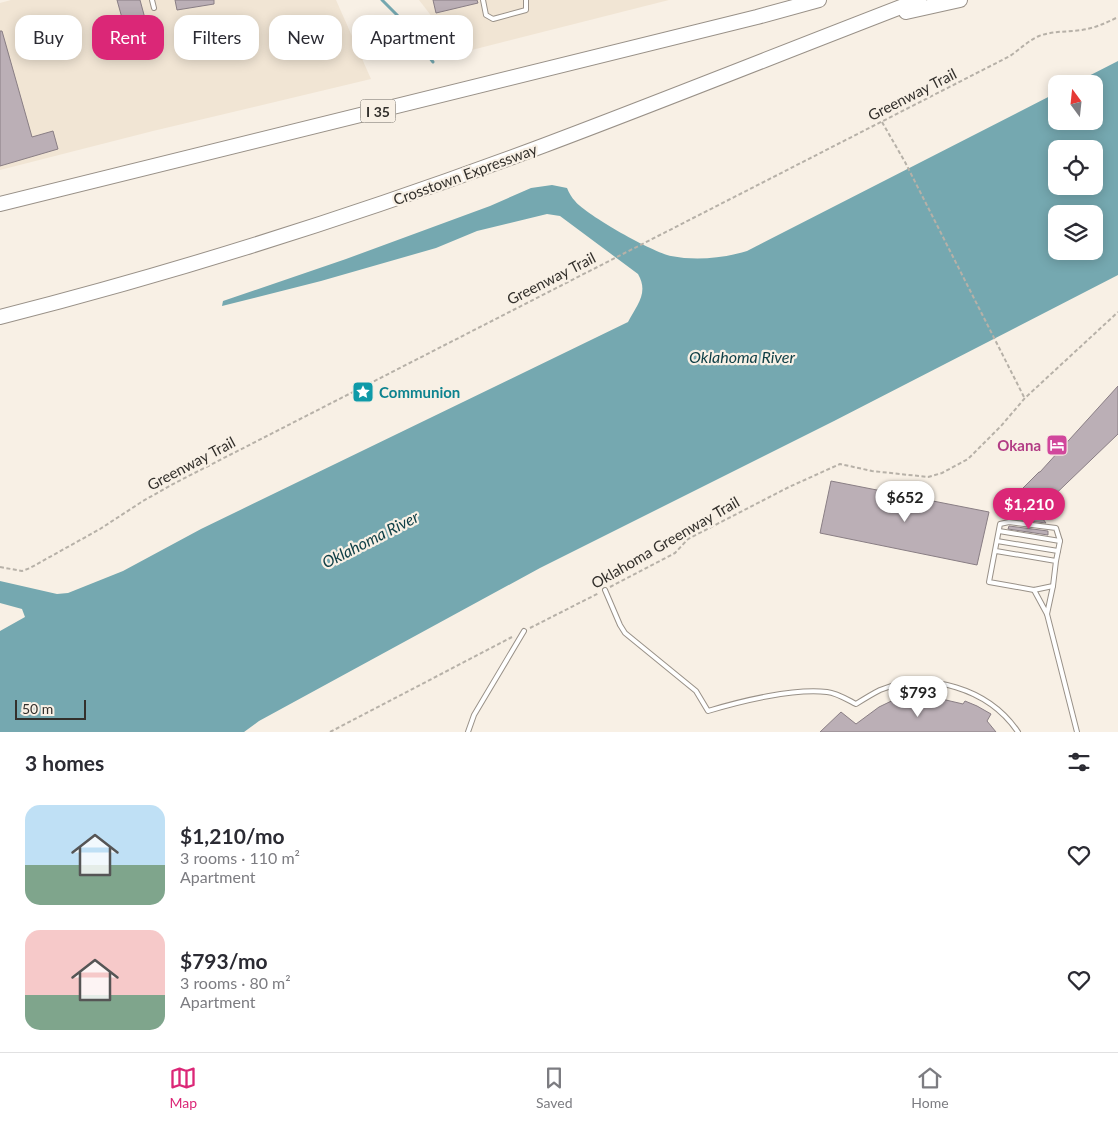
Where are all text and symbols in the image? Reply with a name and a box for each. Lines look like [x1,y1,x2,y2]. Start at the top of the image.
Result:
chip: Buy [15,15,82,60]
chip: Rent [92,15,164,60]
chip: Filters [174,15,259,60]
chip: New [269,15,342,60]
chip: Apartment [352,15,473,60]
street label: Greenway Trail [865,64,959,124]
north arrow [1048,75,1102,130]
map controls [1048,75,1103,260]
road number: I 35 [360,100,396,122]
street label: Crosstown Expressway [391,140,540,208]
button: locate [1048,140,1103,195]
button: layers [1048,205,1103,260]
street label: Greenway Trail [504,248,598,308]
water label: Oklahoma River [689,347,795,366]
place icon: Communion [351,380,375,404]
place label: Communion [379,383,460,401]
street label: Greenway Trail [144,432,238,494]
hotel icon: Okana [1045,433,1069,457]
place label: Okana [997,436,1041,454]
pin: $652 [875,480,935,523]
text: $652 [886,487,924,506]
pin: $1,210 [988,488,1070,530]
street label: Oklahoma Greenway Trail [588,492,742,592]
text: $1,210 [1004,494,1054,513]
water label: Oklahoma River [318,506,422,572]
pin: $793 [888,676,948,718]
text: $793 [899,682,937,701]
scale bar [15,697,86,720]
text: 50 m [22,700,53,717]
icon: filters [1065,748,1093,776]
text: 3 homes [25,750,104,775]
text: $1,210/mo [180,823,285,848]
icon: home [65,825,125,885]
icon: heart [1065,841,1093,869]
text: 3 rooms · 110 m² [180,848,300,867]
text: Apartment [180,867,255,886]
text: $793/mo [180,948,268,973]
icon: home [65,950,125,1010]
icon: heart [1065,966,1093,994]
text: 3 rooms · 80 m² [180,973,291,992]
text: Apartment [180,992,255,1011]
tab: Map [169,1064,197,1111]
tab: Saved [536,1064,573,1111]
tab: Home [911,1064,949,1111]

